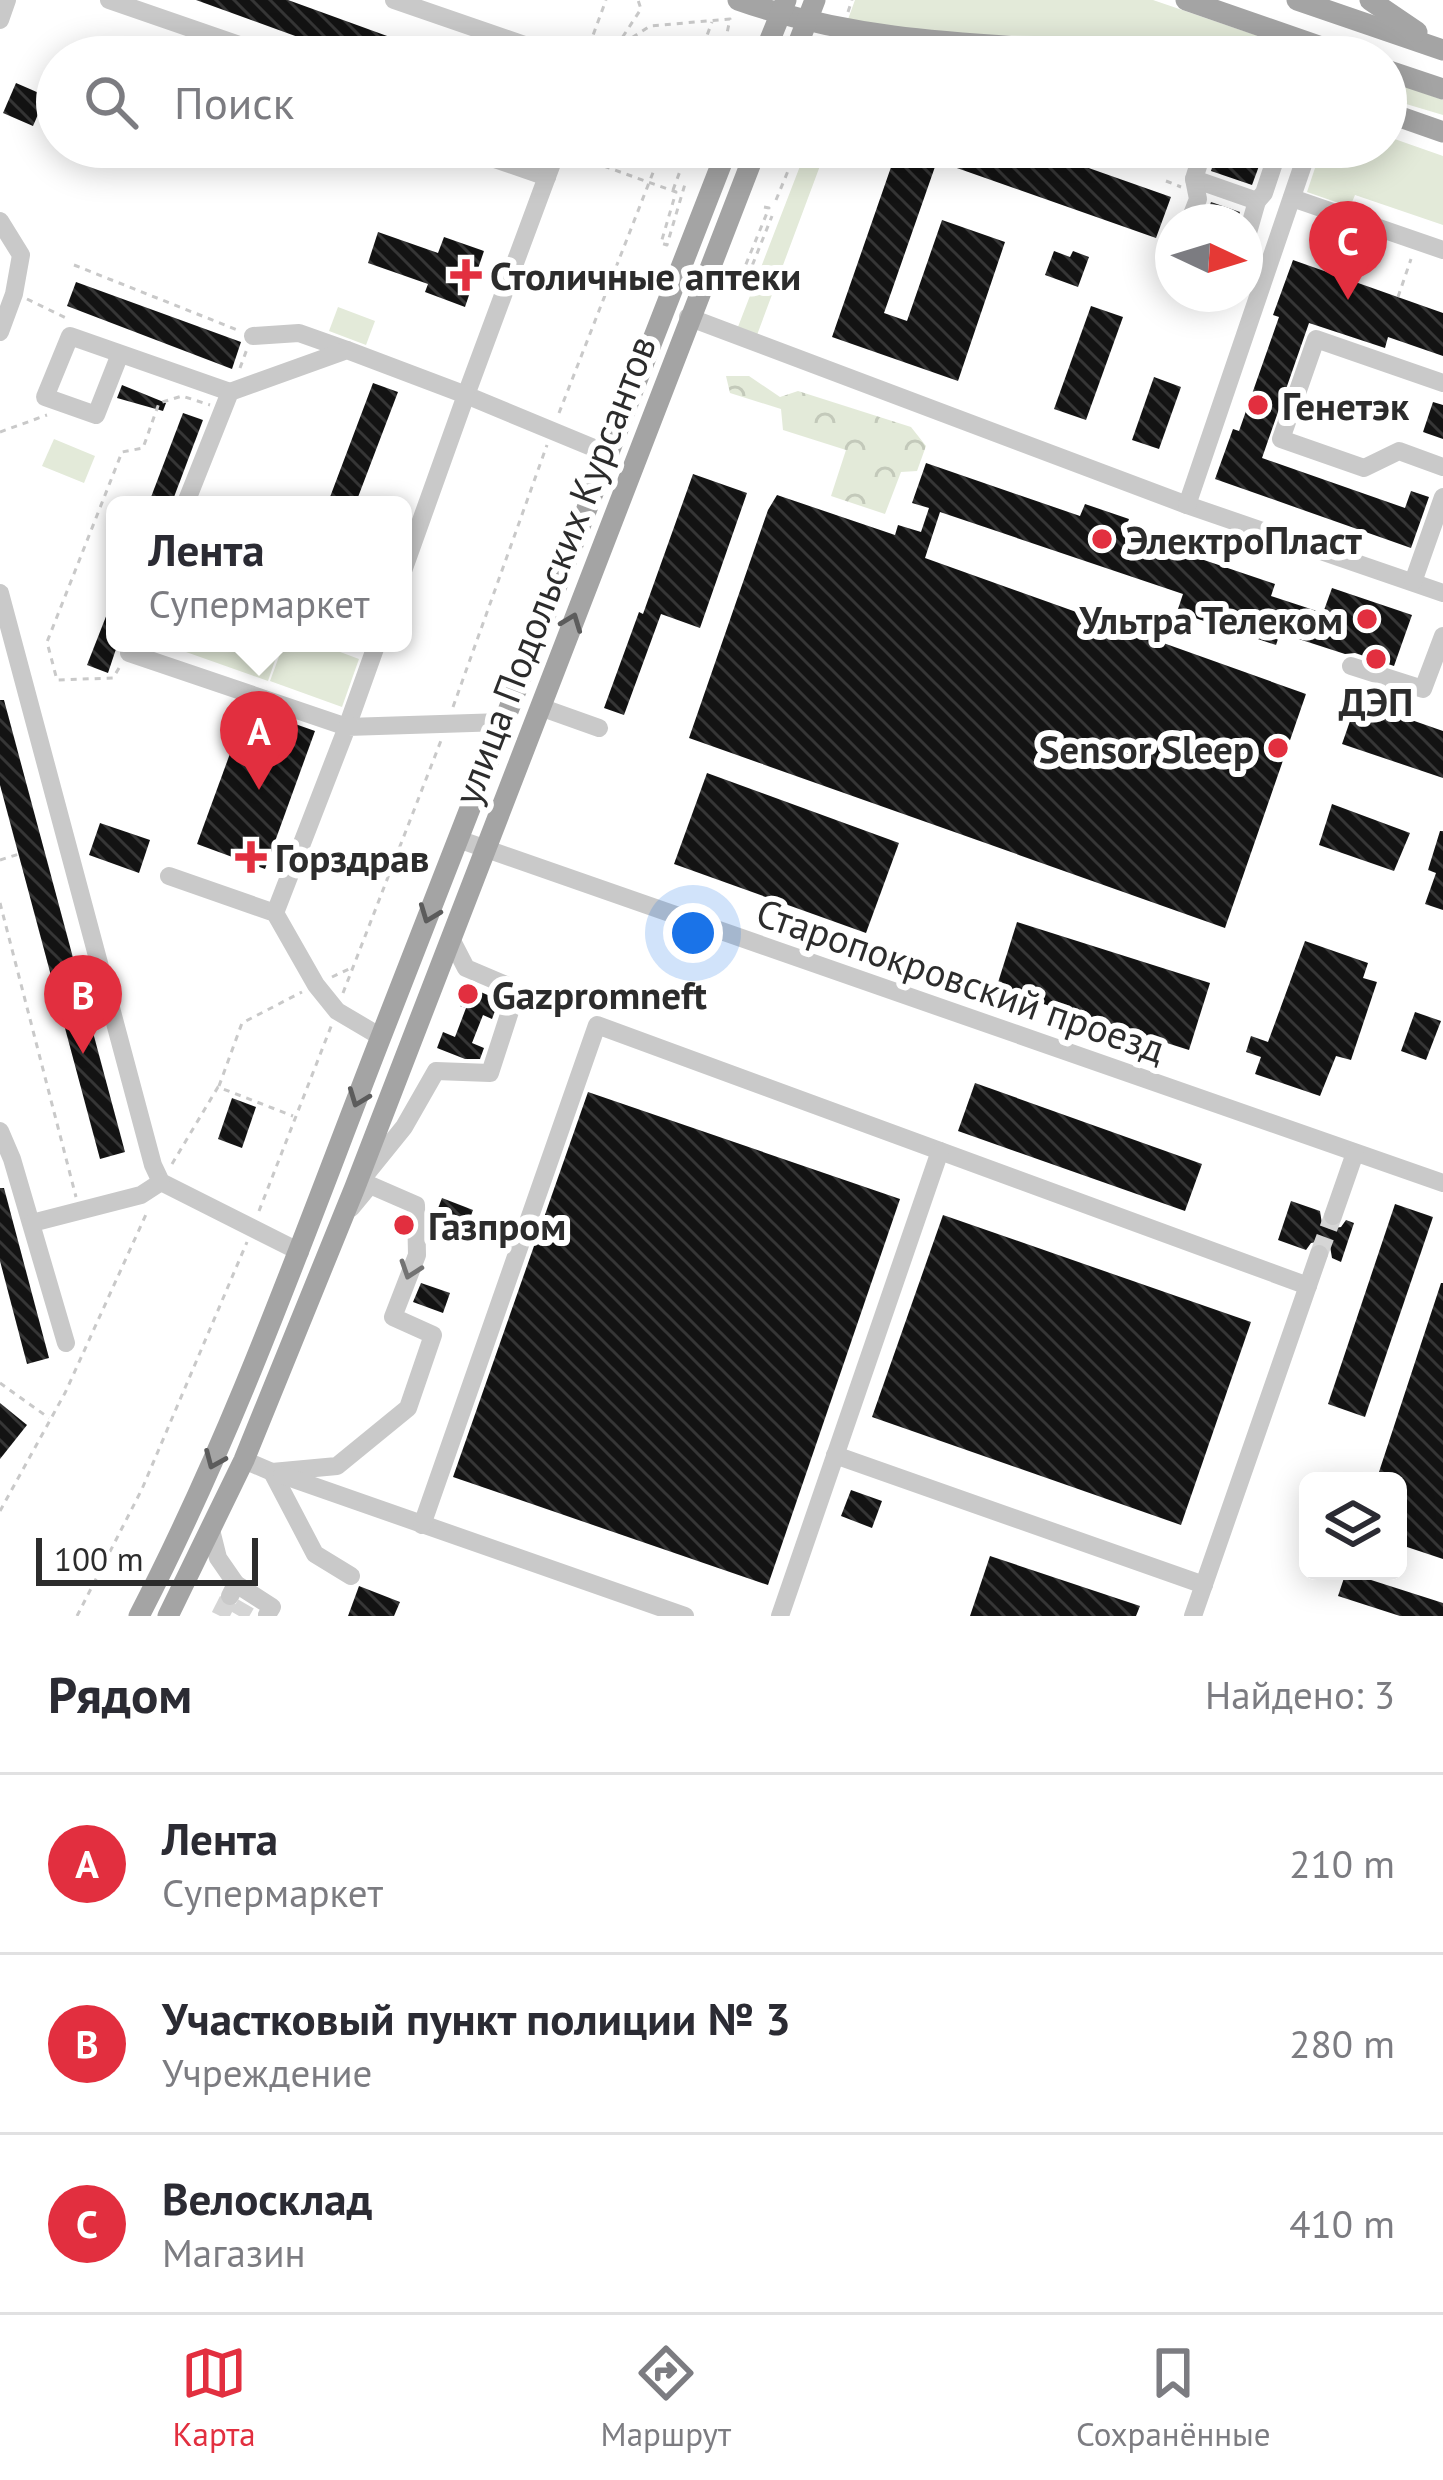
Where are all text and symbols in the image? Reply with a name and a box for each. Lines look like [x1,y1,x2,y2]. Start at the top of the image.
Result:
search box [36,36,1407,168]
icon: search [78,69,144,135]
text: Поиск [174,73,294,131]
pin: C [1309,201,1387,300]
north arrow [1155,204,1263,312]
place label: Столичные аптеки [490,250,801,301]
marker: Столичные аптеки [453,262,479,288]
street label: улица Подольских Курсантов [441,328,667,812]
place label: Генетэк [1282,380,1410,431]
marker: Генетэк [1245,392,1271,418]
popup [106,496,412,652]
place label: ЭлектроПласт [1126,514,1362,565]
text: Лента [148,520,265,578]
marker: ЭлектроПласт [1089,526,1115,552]
text: Супермаркет [148,578,370,629]
place label: Ультра Телеком [1078,594,1343,645]
marker: Ультра Телеком [1354,606,1380,632]
one-way arrow [558,613,583,634]
marker: ДЭП [1363,646,1389,672]
place label: ДЭП [1339,676,1413,727]
pin: A [220,691,298,790]
place label: Sensor Sleep [1039,723,1254,774]
marker: Sensor Sleep [1265,735,1291,761]
place label: Горздрав [275,832,429,883]
marker: Горздрав [238,844,264,870]
street label: Старопокровский проезд [750,886,1172,1074]
one-way arrow [418,902,443,923]
your location [663,903,723,963]
pin: B [44,955,122,1054]
place label: Gazpromneft [492,969,707,1020]
marker: Gazpromneft [455,981,481,1007]
one-way arrow [348,1086,372,1107]
place label: Газпром [428,1200,566,1251]
marker: Газпром [391,1212,417,1238]
one-way arrow [400,1258,424,1279]
one-way arrow [204,1448,228,1469]
map controls [1299,1472,1407,1580]
button: layers [1299,1472,1407,1580]
scale bar [36,1532,258,1585]
text: 100 m [54,1537,144,1580]
text: Рядом [48,1661,192,1727]
text: Найдено: 3 [1205,1669,1395,1720]
text: Лента [162,1809,278,1867]
text: A [75,1838,99,1889]
text: 210 m [1289,1838,1395,1889]
text: Супермаркет [162,1867,383,1918]
text: Участковый пункт полиции № 3 [162,1989,791,2047]
text: B [75,2018,99,2069]
text: 280 m [1289,2018,1395,2069]
text: Учреждение [162,2047,372,2098]
text: Велосклад [162,2169,372,2227]
text: C [76,2198,98,2249]
text: 410 m [1289,2198,1395,2249]
text: Магазин [162,2227,305,2278]
tab: Карта [172,2340,256,2455]
tab: Маршрут [601,2340,731,2455]
tab: Сохранённые [1076,2340,1271,2455]

